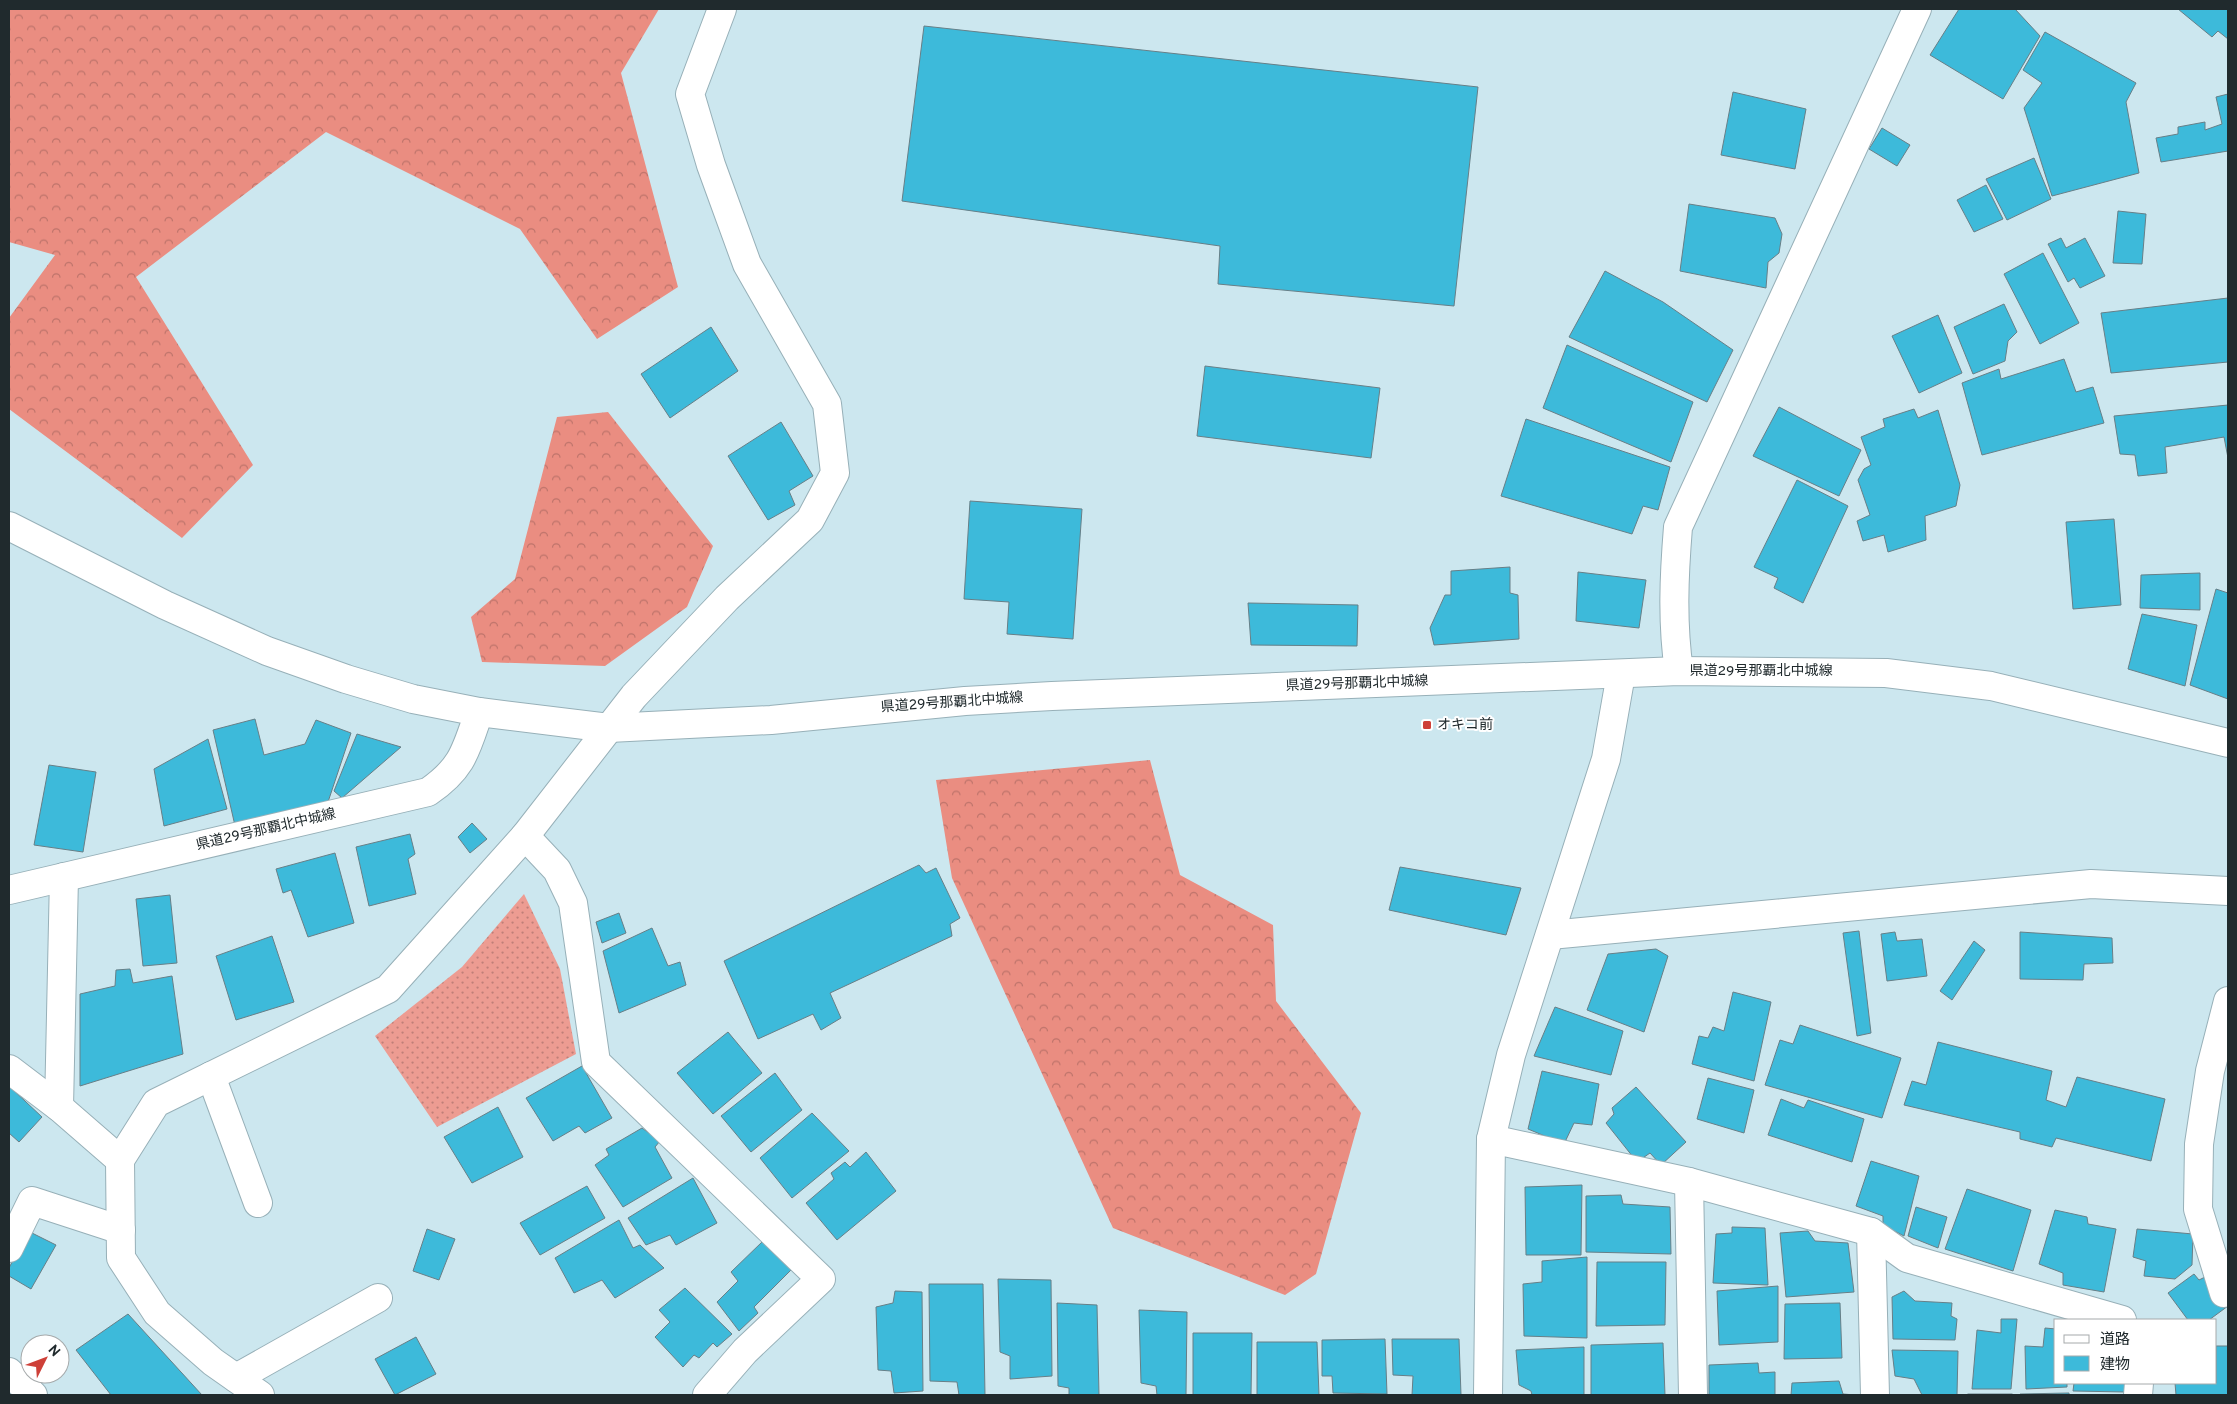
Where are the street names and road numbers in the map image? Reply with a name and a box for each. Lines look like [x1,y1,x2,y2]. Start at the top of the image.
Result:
street label: 県道29号那覇北中城線 [1690,662,1832,680]
street label: 県道29号那覇北中城線 [1285,672,1429,695]
street label: 県道29号那覇北中城線 [880,689,1024,716]
street label: 県道29号那覇北中城線 [194,805,338,854]

